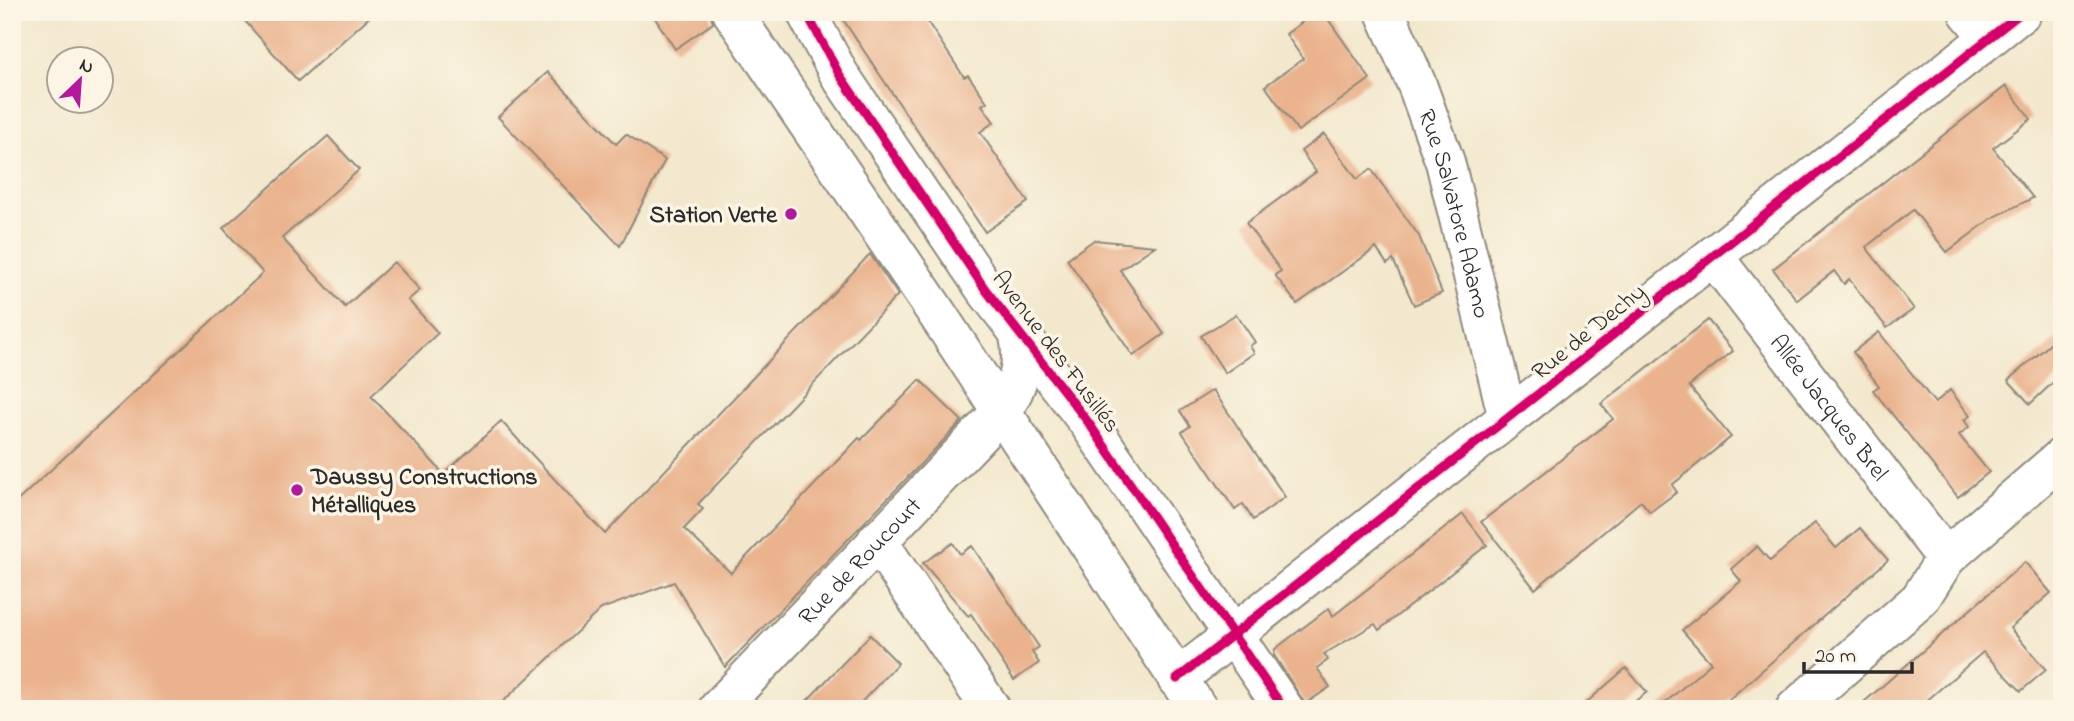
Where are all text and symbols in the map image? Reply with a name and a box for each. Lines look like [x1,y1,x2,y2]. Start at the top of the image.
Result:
north arrow [46,46,116,116]
text: N [75,52,98,82]
street label: Rue Salvatore Adamo [1407,105,1498,322]
place label: Station Verte [650,199,778,234]
marker: Station Verte [783,206,799,222]
street label: Avenue des Fusillés [982,264,1128,441]
street label: Rue de Dechy [1525,276,1655,391]
street label: Allée Jacques Brel [1760,328,1896,489]
place label: Daussy Constructions Métalliques [310,461,537,524]
marker: Daussy Constructions Métalliques [289,482,305,498]
street label: Rue de Roucourt [791,490,931,634]
scale bar [1804,630,1913,674]
text: 20 m [1815,642,1856,672]

